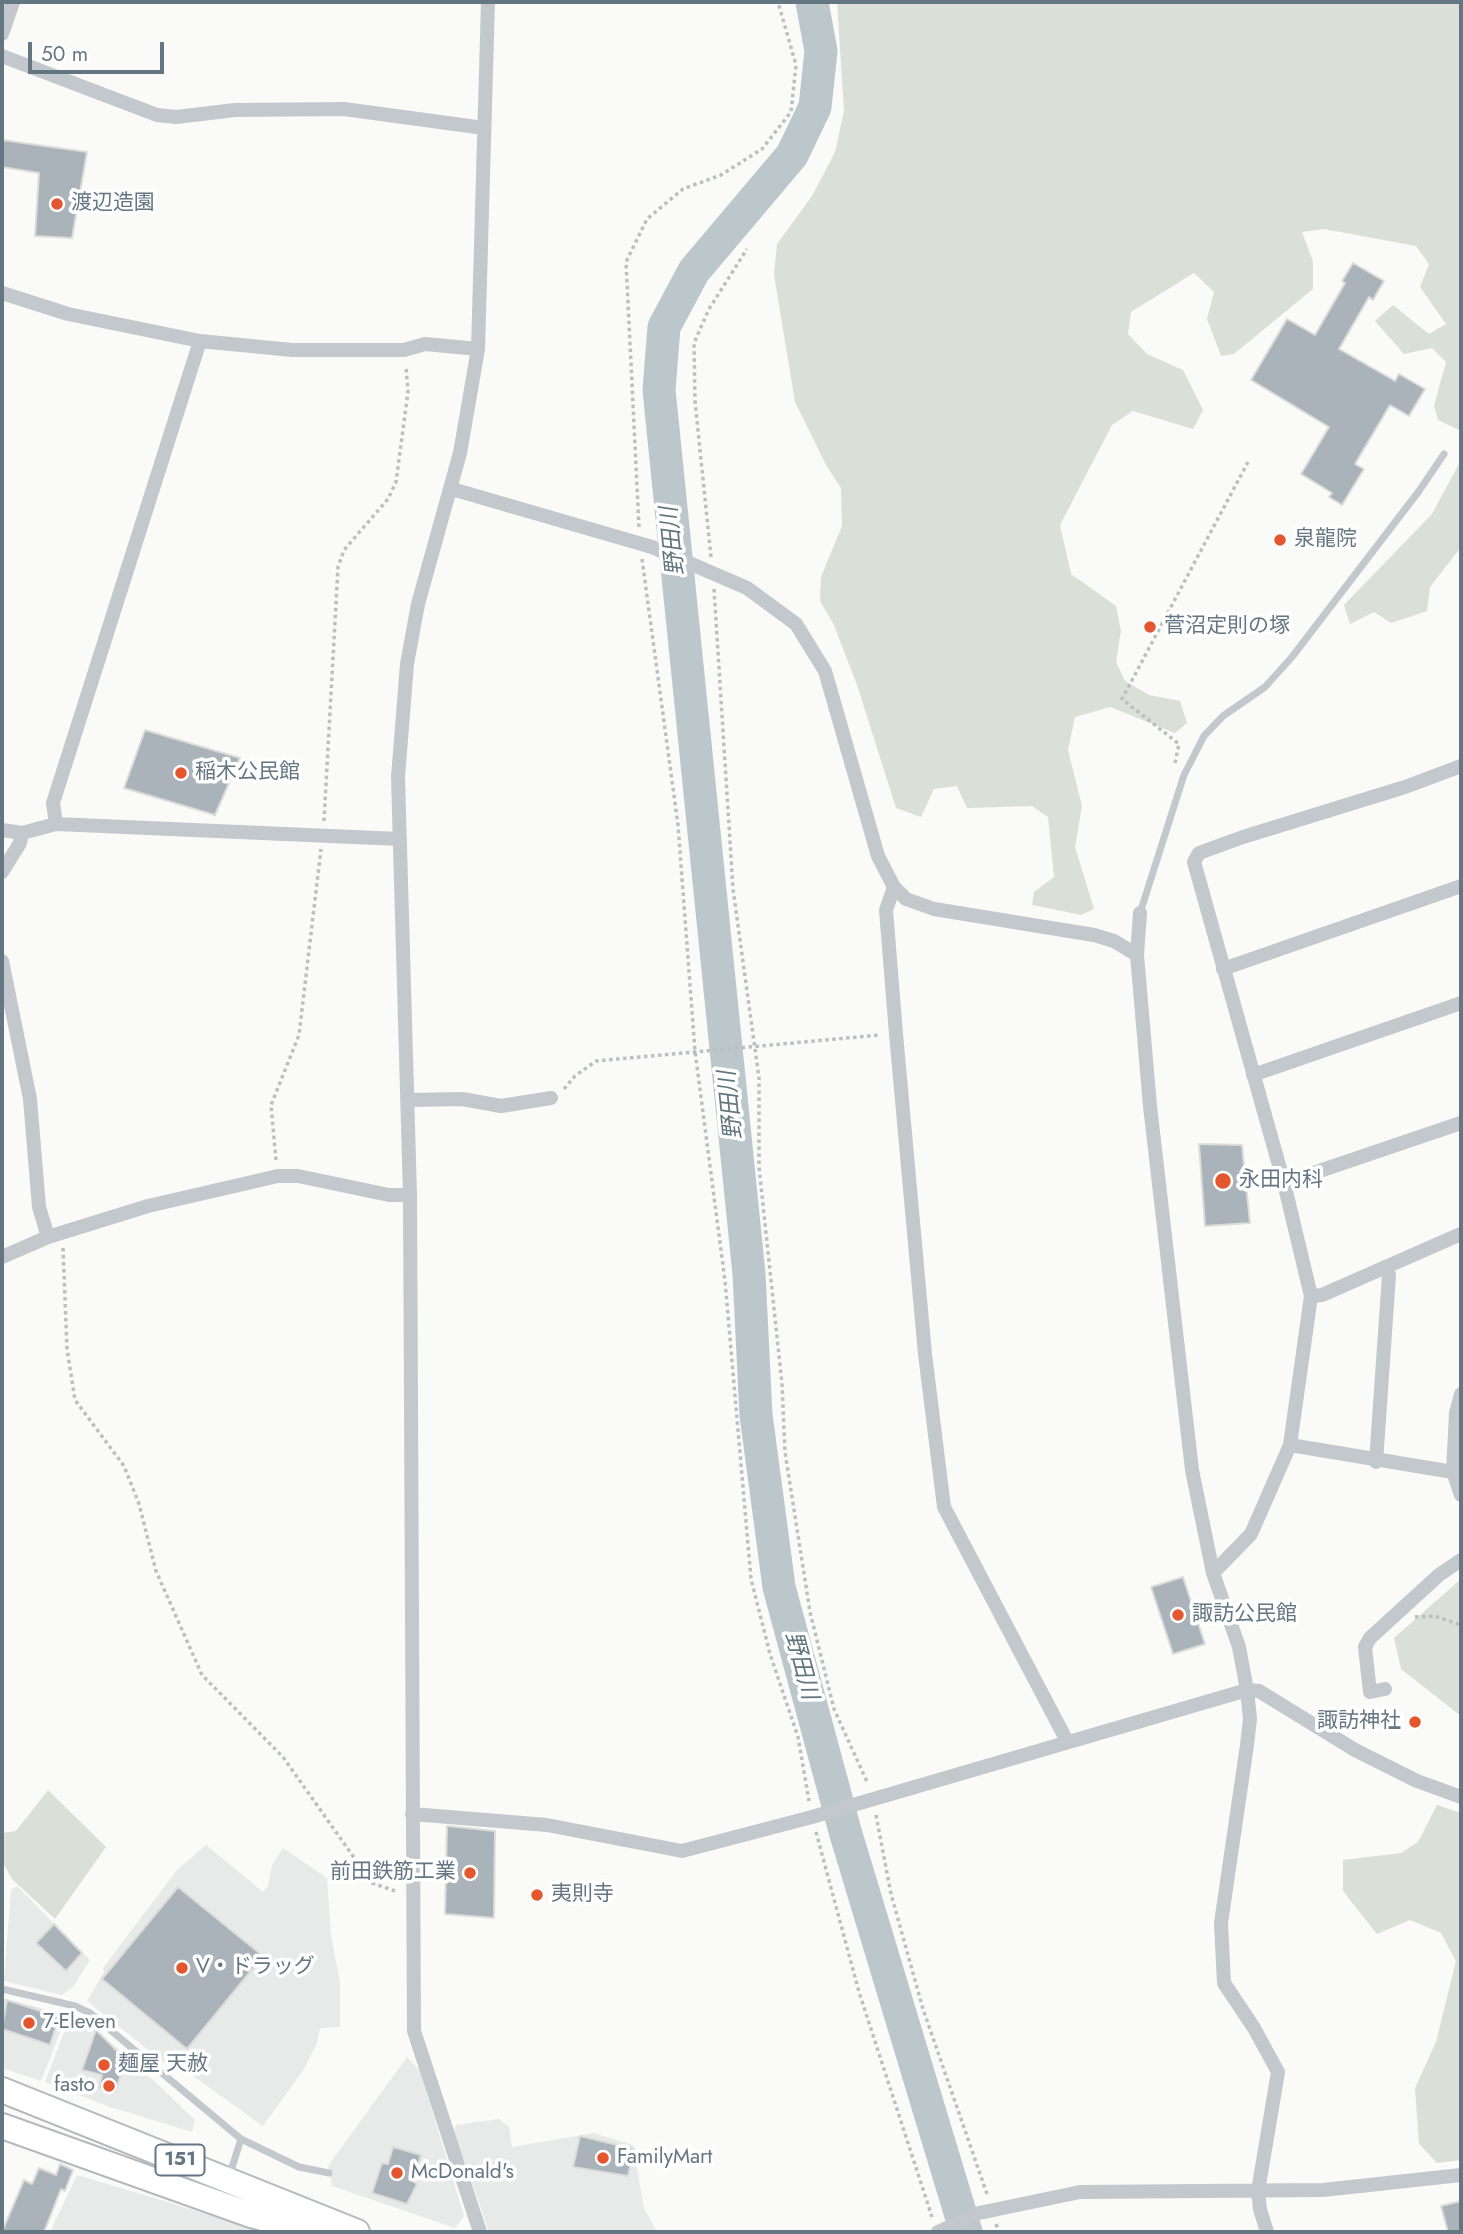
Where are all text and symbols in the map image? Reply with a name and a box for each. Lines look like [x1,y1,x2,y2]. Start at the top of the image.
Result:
scale bar [32,28,168,72]
text: 50 m [41,39,88,69]
place label: 渡辺造園 [71,191,155,217]
marker: 渡辺造園 [49,196,65,212]
water label: 野田川 [657,505,691,577]
place label: 泉龍院 [1294,527,1357,553]
marker: 泉龍院 [1272,532,1288,548]
place label: 菅沼定則の塚 [1164,614,1290,640]
marker: 菅沼定則の塚 [1142,619,1158,635]
place label: 稲木公民館 [195,760,300,786]
marker: 稲木公民館 [173,765,189,781]
water label: 野田川 [715,1069,749,1141]
place label: 永田内科 [1239,1168,1323,1194]
marker: 永田内科 [1213,1171,1233,1191]
place label: 諏訪公民館 [1192,1602,1297,1628]
marker: 諏訪公民館 [1170,1607,1186,1623]
water label: 野田川 [778,1629,822,1703]
place label: 諏訪神社 [1317,1709,1401,1735]
marker: 諏訪神社 [1407,1714,1423,1730]
place label: 前田鉄筋工業 [330,1860,456,1886]
marker: 前田鉄筋工業 [462,1865,478,1881]
place label: 夷則寺 [551,1882,614,1908]
marker: 夷則寺 [529,1887,545,1903]
place label: V・ドラッグ [196,1955,315,1981]
marker: V・ドラッグ [174,1960,190,1976]
place label: 7-Eleven [43,2010,116,2036]
marker: 7-Eleven [21,2015,37,2031]
place label: 麺屋 天赦 [118,2052,208,2078]
marker: 麺屋 天赦 [96,2057,112,2073]
place label: fasto [54,2073,95,2099]
marker: fasto [101,2078,117,2094]
road number: 151 [156,2144,204,2176]
place label: FamilyMart [617,2145,712,2171]
marker: FamilyMart [595,2150,611,2166]
place label: McDonald's [411,2160,514,2186]
marker: McDonald's [389,2165,405,2181]

